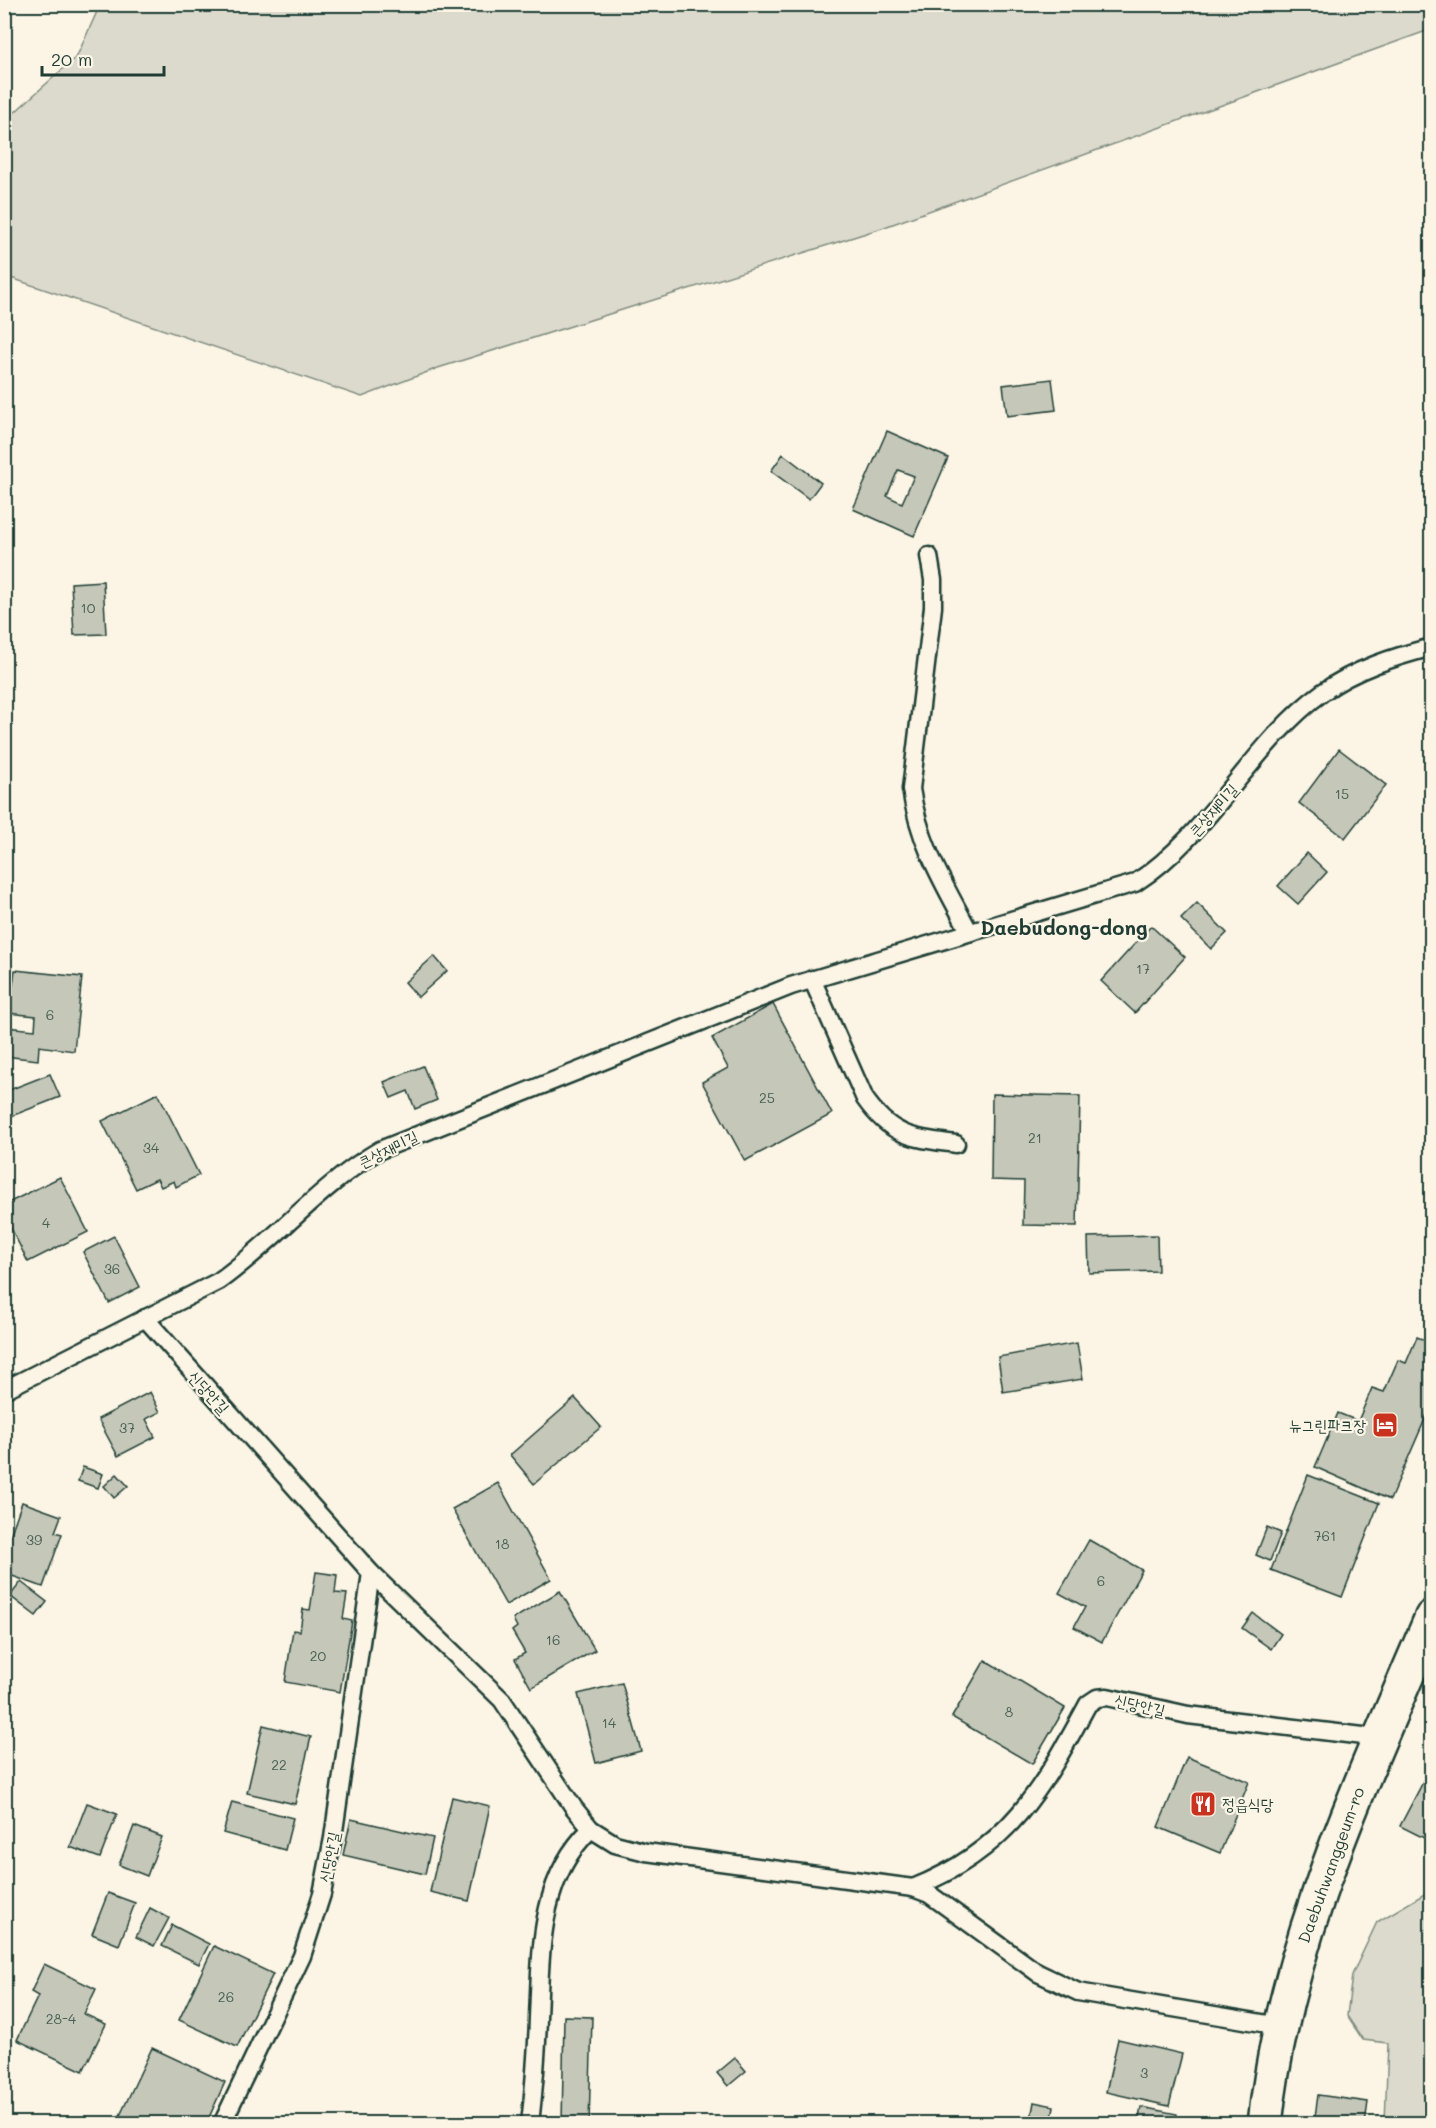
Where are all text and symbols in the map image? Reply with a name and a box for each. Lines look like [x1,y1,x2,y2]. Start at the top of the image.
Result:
scale bar [42,39,164,77]
text: 20 m [51,47,92,71]
house number: 10 [81,598,96,617]
street label: 큰상재미길 [1183,779,1242,841]
house number: 15 [1335,784,1349,803]
district label: Daebudong-dong [980,914,1148,940]
house number: 17 [1136,959,1150,978]
house number: 6 [46,1005,54,1024]
house number: 25 [759,1088,775,1107]
street label: 큰상재미길 [354,1125,421,1172]
house number: 21 [1028,1128,1042,1147]
house number: 34 [143,1138,160,1157]
house number: 4 [42,1213,51,1232]
house number: 36 [104,1259,120,1278]
street label: 신당안길 [184,1366,234,1418]
hotel icon: 뉴그린파크장 [1370,1410,1400,1440]
place label: 뉴그린파크장 [1289,1414,1366,1435]
house number: 37 [119,1418,135,1437]
house number: 761 [1314,1526,1336,1545]
house number: 39 [26,1530,42,1549]
house number: 18 [495,1534,509,1553]
house number: 6 [1097,1571,1105,1590]
house number: 16 [546,1630,560,1649]
house number: 20 [310,1646,327,1665]
street label: 신당안길 [1113,1688,1168,1721]
house number: 8 [1005,1702,1013,1721]
house number: 14 [602,1713,617,1732]
house number: 22 [271,1755,287,1774]
street label: Daebuhwanggeum-ro [1293,1784,1368,1946]
restaurant icon: 정읍식당 [1188,1789,1218,1819]
place label: 정읍식당 [1222,1793,1274,1814]
street label: 신당안길 [313,1830,344,1884]
house number: 26 [218,1987,234,2006]
house number: 28-4 [46,2009,77,2028]
house number: 3 [1140,2063,1148,2082]

